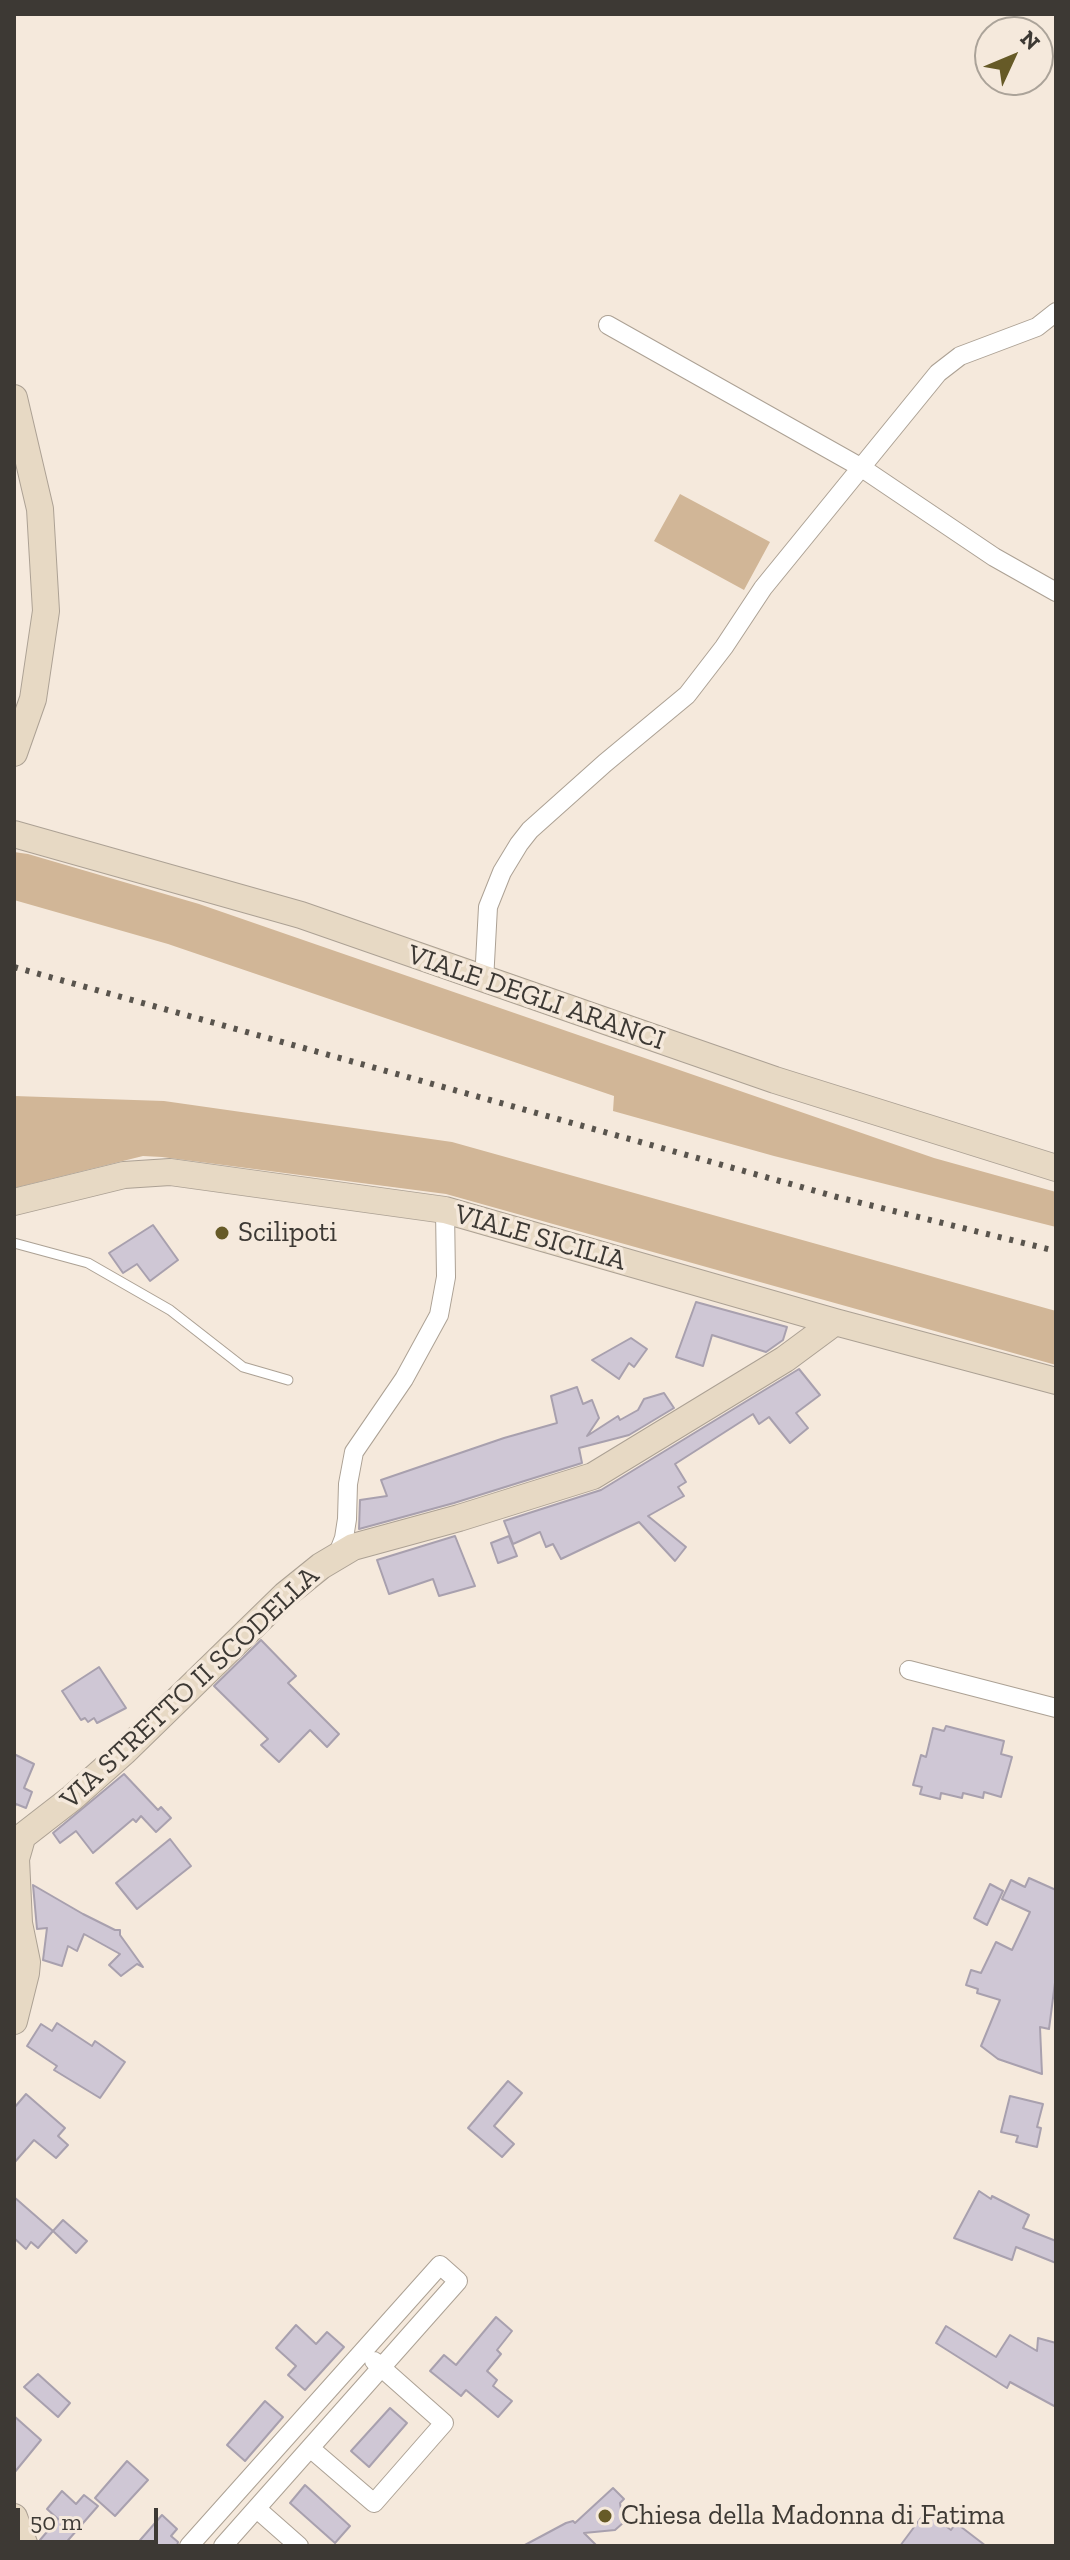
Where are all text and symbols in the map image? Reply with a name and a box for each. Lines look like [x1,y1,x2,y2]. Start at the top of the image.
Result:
north arrow [974,16,1054,96]
text: N [1015,25,1046,56]
street label: VIALE DEGLI ARANCI [403,938,669,1058]
street label: VIALE SICILIA [451,1198,629,1278]
place label: Scilipoti [238,1216,337,1250]
marker: Scilipoti [213,1224,231,1242]
street label: VIA STRETTO II SCODELLA [54,1559,326,1817]
scale bar [20,2492,162,2542]
place label: Chiesa della Madonna di Fatima [621,2499,1005,2533]
text: 50 m [30,2507,82,2536]
marker: Chiesa della Madonna di Fatima [596,2507,614,2525]

